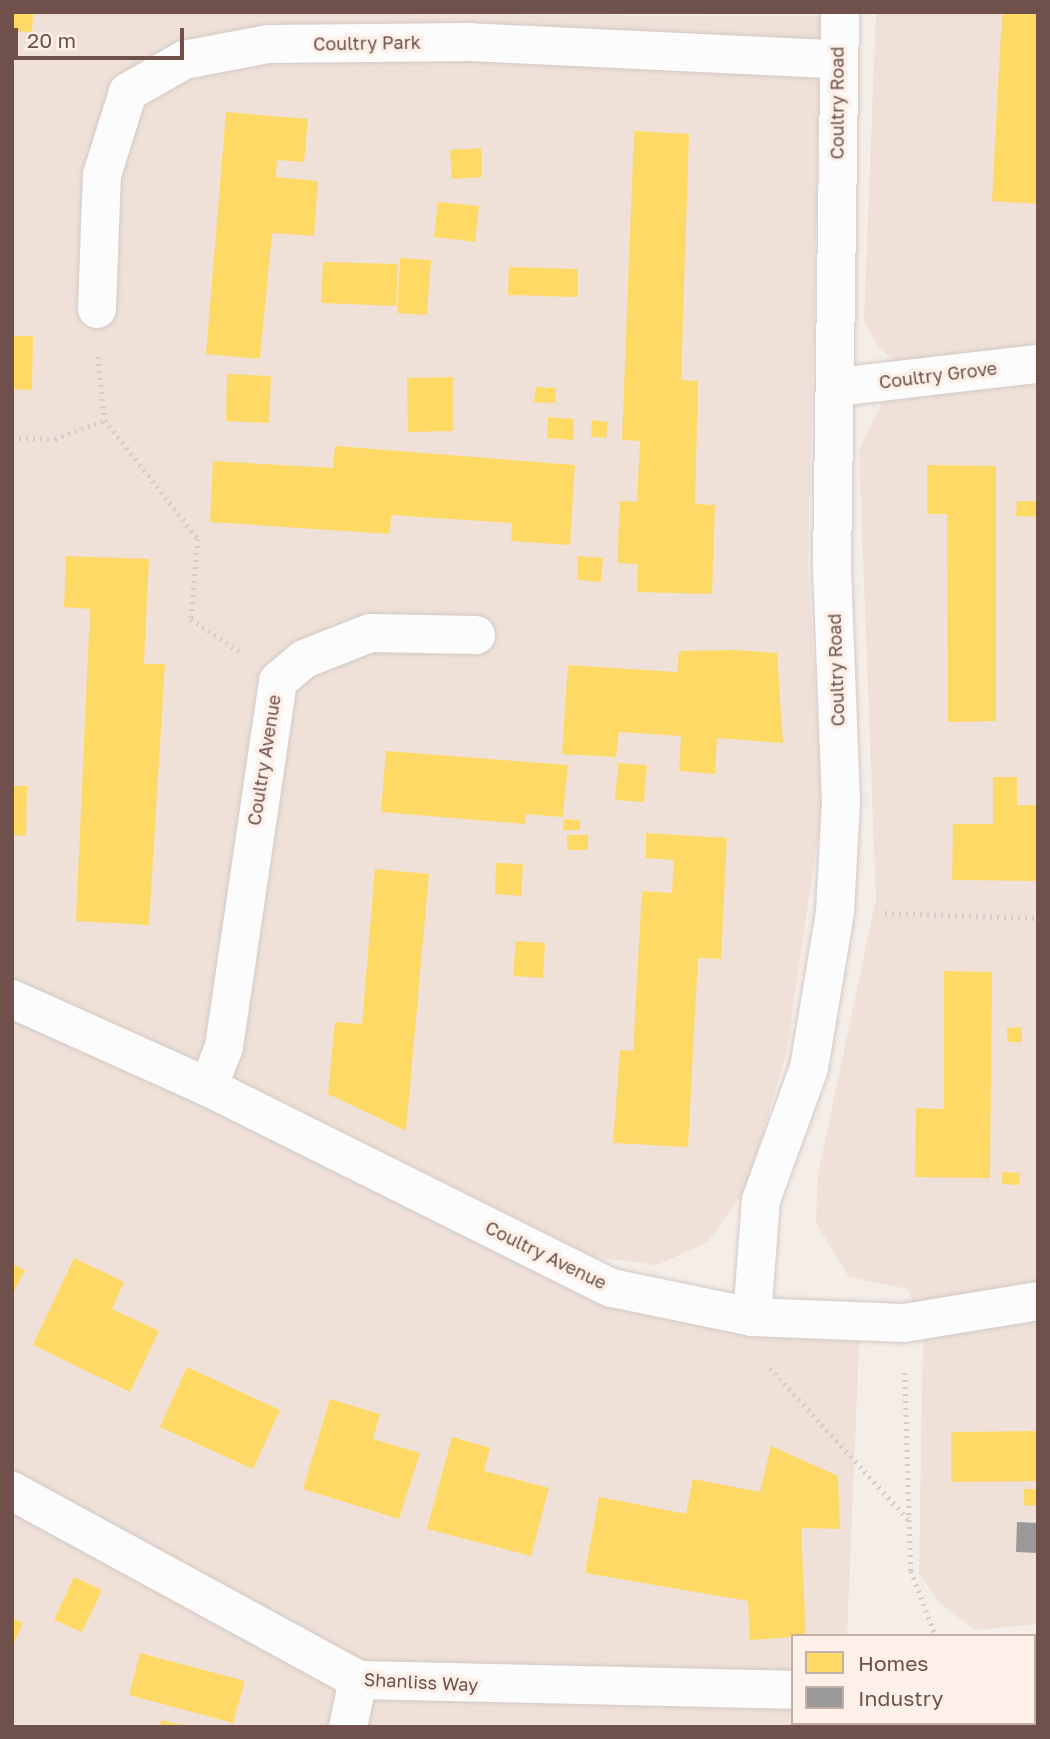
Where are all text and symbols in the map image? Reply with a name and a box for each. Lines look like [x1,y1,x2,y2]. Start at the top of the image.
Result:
scale bar [18,14,187,58]
text: 20 m [27,27,76,53]
street label: Coultry Park [313,31,421,55]
street label: Coultry Road [826,47,848,159]
street label: Coultry Grove [878,357,998,393]
street label: Coultry Road [823,613,849,727]
street label: Coultry Avenue [243,693,285,827]
street label: Coultry Avenue [482,1216,610,1294]
legend [791,1634,1036,1725]
text: Homes [858,1650,928,1676]
street label: Shanliss Way [363,1668,479,1696]
text: Industry [858,1685,943,1711]

